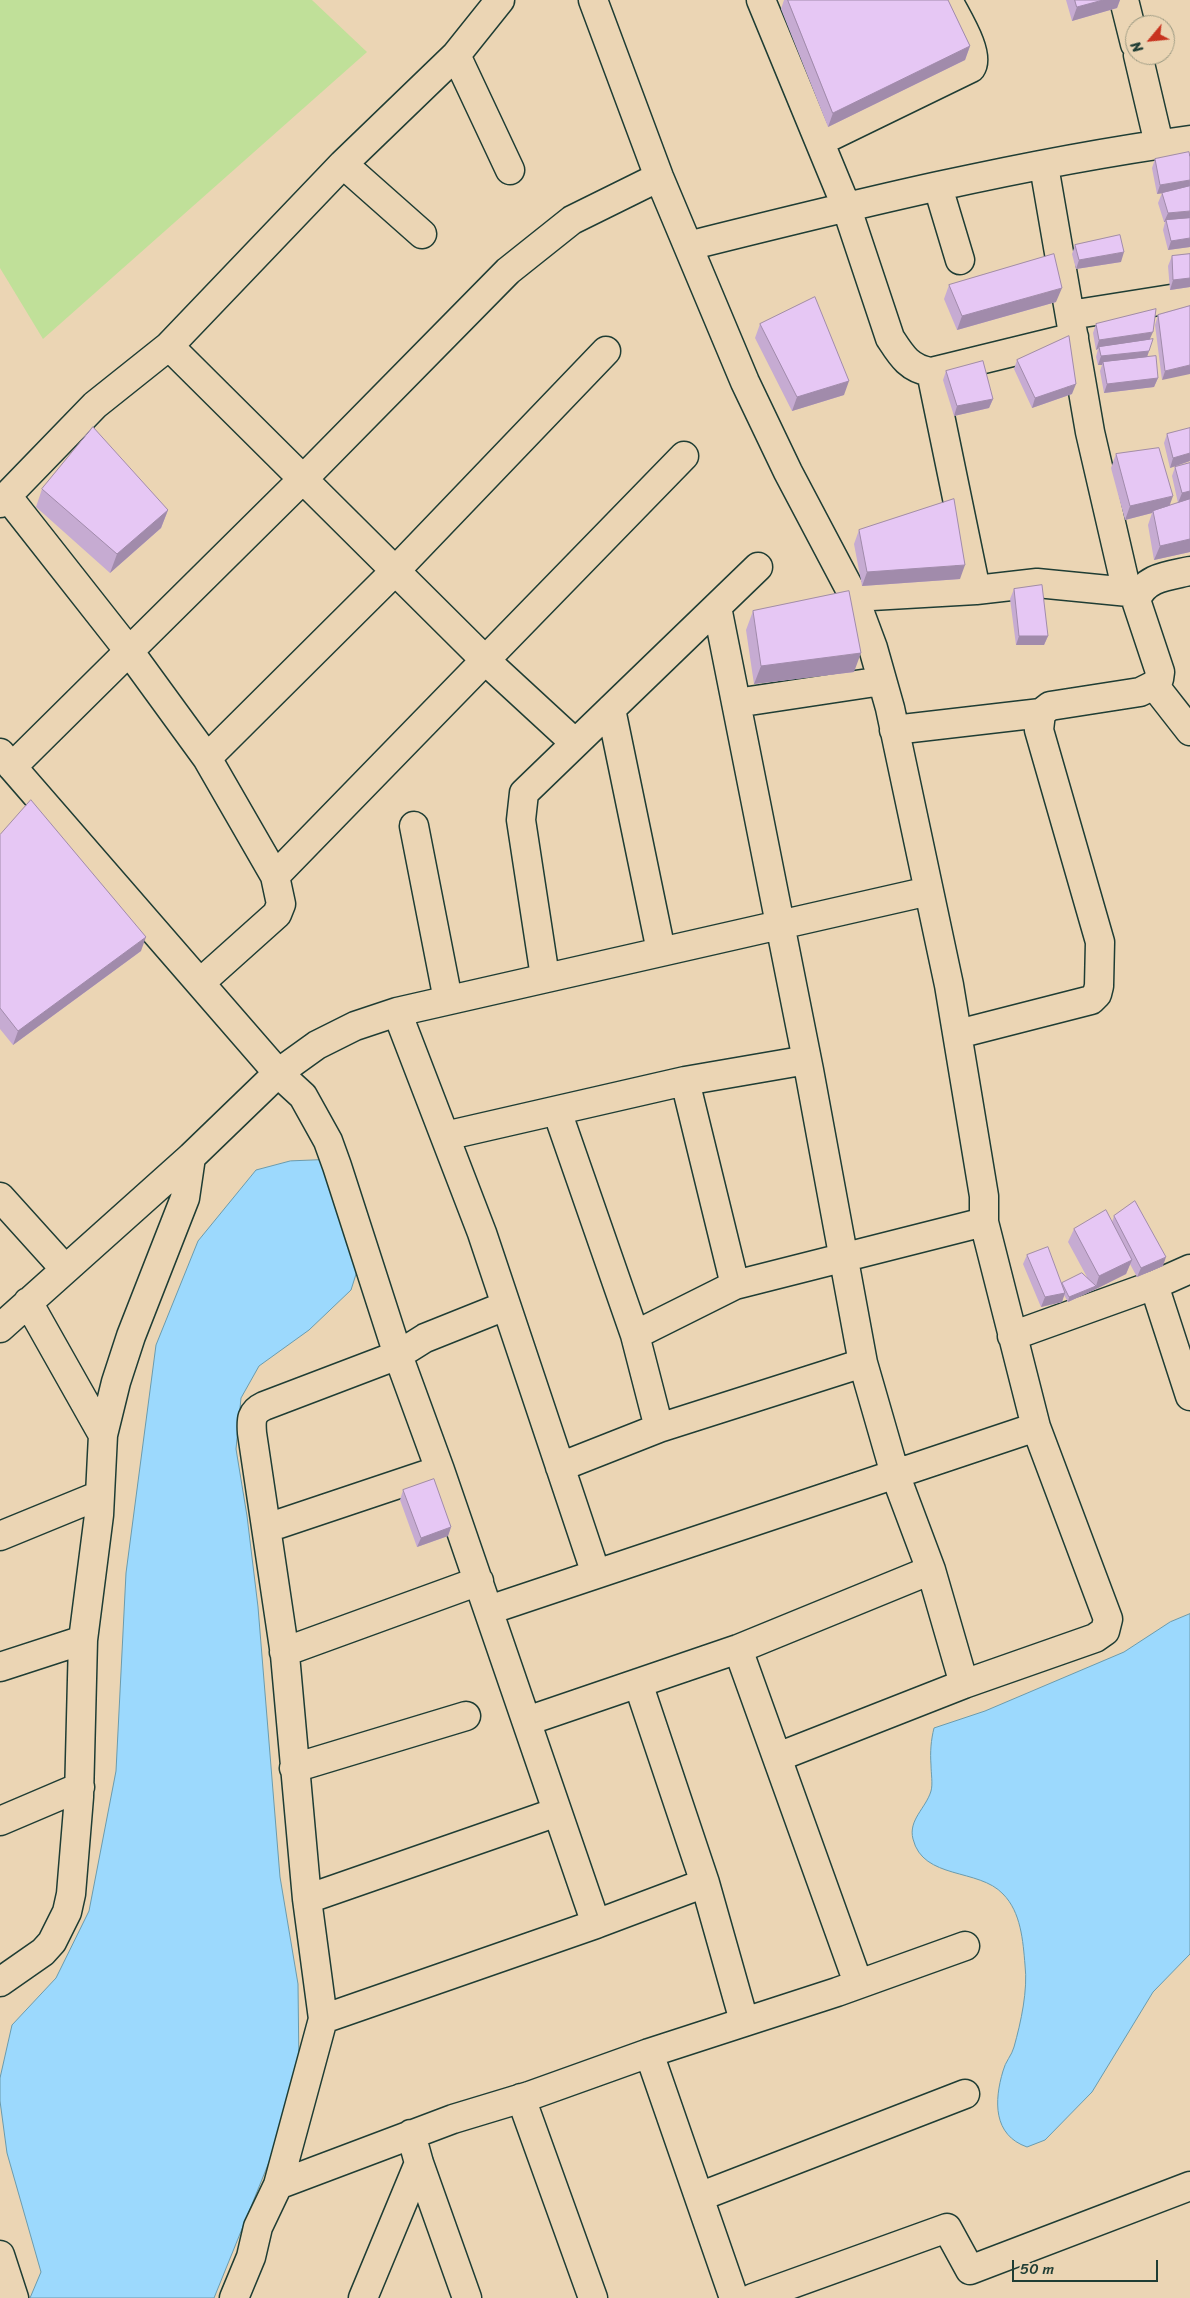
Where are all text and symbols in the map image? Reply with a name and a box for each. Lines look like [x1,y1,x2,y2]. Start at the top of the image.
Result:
north arrow [1125,15,1175,65]
text: N [1124,37,1151,57]
scale bar [1015,2250,1161,2282]
text: 50 m [1020,2256,1054,2282]

